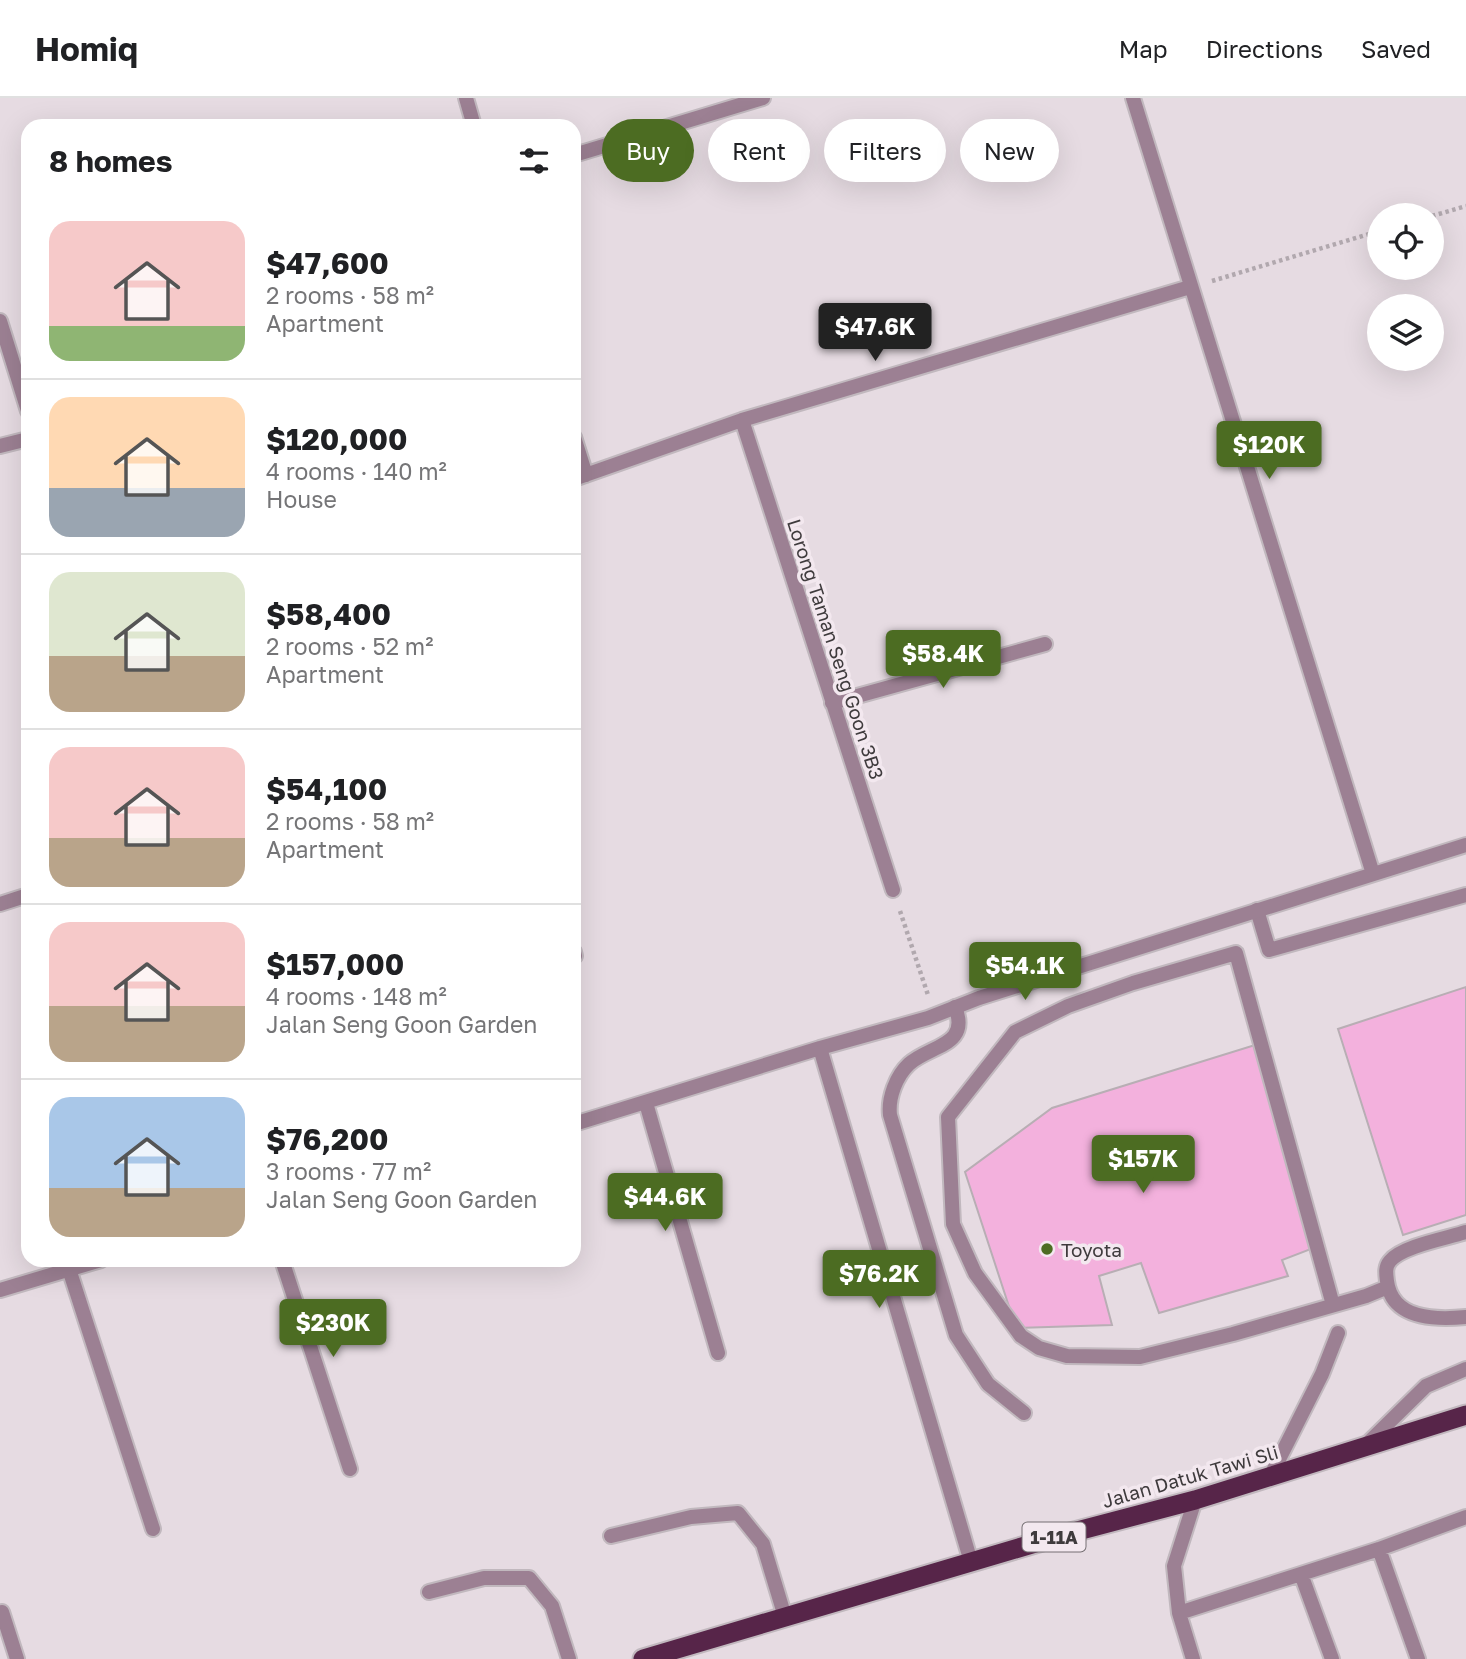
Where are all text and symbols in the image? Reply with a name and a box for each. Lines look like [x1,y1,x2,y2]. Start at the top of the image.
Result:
text: Homiq [35,29,138,68]
text: Map [1119,34,1168,63]
text: Directions [1206,34,1323,63]
text: Saved [1361,34,1431,63]
chip: Buy [602,119,694,182]
chip: Rent [708,119,810,182]
chip: Filters [824,119,946,182]
chip: New [960,119,1059,182]
icon: filters [515,142,553,180]
text: 8 homes [49,143,173,179]
map controls [1367,203,1444,371]
button: locate [1367,203,1444,280]
text: $47,600 [266,245,389,281]
icon: home [105,249,189,333]
text: 2 rooms · 58 m² [266,281,434,309]
button: layers [1367,294,1444,371]
pin: $47.6K [818,303,932,363]
text: Apartment [266,309,384,337]
text: $47.6K [835,312,915,340]
text: $120,000 [266,421,407,457]
pin: $120K [1220,422,1318,481]
icon: home [105,425,189,509]
text: $120K [1233,430,1305,458]
text: 4 rooms · 140 m² [266,457,447,485]
text: House [266,485,337,513]
street label: Lorong Taman Seng Goon 3B3 [783,516,889,782]
text: $58,400 [266,596,391,632]
icon: home [105,600,189,684]
pin: $58.4K [886,630,1000,690]
text: 2 rooms · 52 m² [266,632,433,660]
text: $58.4K [902,639,984,667]
text: Apartment [266,660,384,688]
text: $54,100 [266,771,387,807]
icon: home [105,775,189,859]
text: 2 rooms · 58 m² [266,807,434,835]
text: Apartment [266,835,384,863]
pin: $54.1K [968,942,1082,1002]
text: $157,000 [266,946,404,982]
icon: home [105,950,189,1034]
text: $54.1K [985,951,1065,979]
text: 4 rooms · 148 m² [266,982,447,1010]
text: Jalan Seng Goon Garden [266,1010,537,1038]
text: $76,200 [266,1121,388,1157]
icon: home [105,1125,189,1209]
pin: $157K [1094,1136,1192,1195]
text: $157K [1108,1144,1178,1172]
text: 3 rooms · 77 m² [266,1157,431,1185]
pin: $44.6K [608,1174,722,1233]
text: $44.6K [624,1182,706,1210]
text: Jalan Seng Goon Garden [266,1185,537,1213]
place label: Toyota [1061,1238,1122,1261]
marker: Toyota [1039,1241,1055,1257]
pin: $76.2K [822,1250,936,1310]
text: $76.2K [839,1259,919,1287]
pin: $230K [284,1300,382,1359]
text: $230K [295,1308,371,1336]
street label: Jalan Datuk Tawi Sli [1099,1440,1281,1512]
road number: 1-11A [1023,1522,1086,1552]

